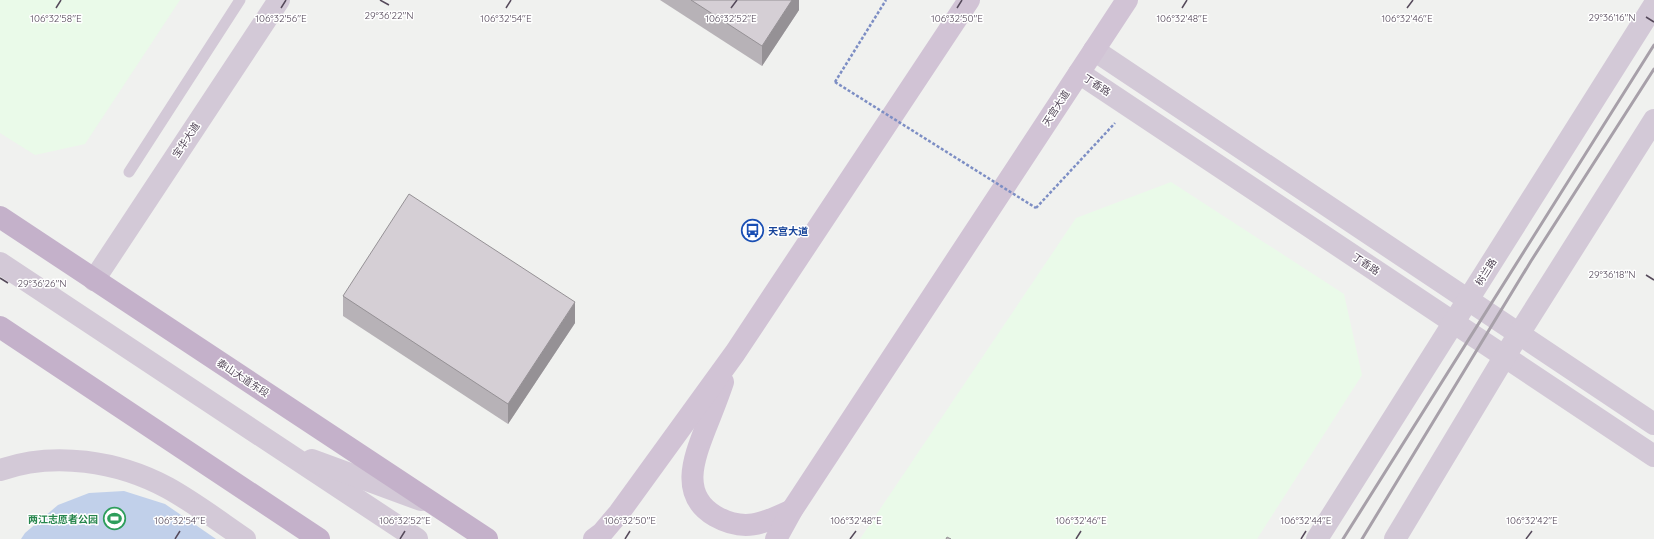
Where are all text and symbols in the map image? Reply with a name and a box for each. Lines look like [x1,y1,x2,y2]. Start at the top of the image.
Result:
text: 29°36'22"N [364,9,414,22]
text: 29°36'16"N [1588,11,1636,24]
text: 106°32'58"E [30,12,82,25]
text: 106°32'56"E [255,12,307,25]
text: 106°32'54"E [480,12,532,25]
text: 106°32'52"E [705,12,757,25]
text: 106°32'50"E [931,12,983,25]
text: 106°32'48"E [1156,12,1208,25]
text: 106°32'46"E [1381,12,1433,25]
street label: 丁香路 [1081,71,1113,99]
street label: 天宫大道 [1040,88,1072,128]
street label: 宝华大道 [169,120,203,160]
bus stop icon: 天宫大道 [740,218,766,244]
place label: 天宫大道 [768,225,808,238]
street label: 丁香路 [1350,250,1382,278]
street label: 树兰路 [1473,256,1499,288]
text: 29°36'18"N [1588,268,1636,281]
text: 29°36'26"N [17,277,67,290]
street label: 泰山大道东段 [214,356,272,400]
sports icon: 两江志愿者公园 [101,506,127,532]
place label: 两江志愿者公园 [28,513,98,526]
text: 106°32'54"E [154,514,206,527]
text: 106°32'52"E [379,514,431,527]
text: 106°32'50"E [604,514,656,527]
text: 106°32'48"E [830,514,882,527]
text: 106°32'46"E [1055,514,1107,527]
text: 106°32'44"E [1280,514,1332,527]
text: 106°32'42"E [1506,514,1558,527]

